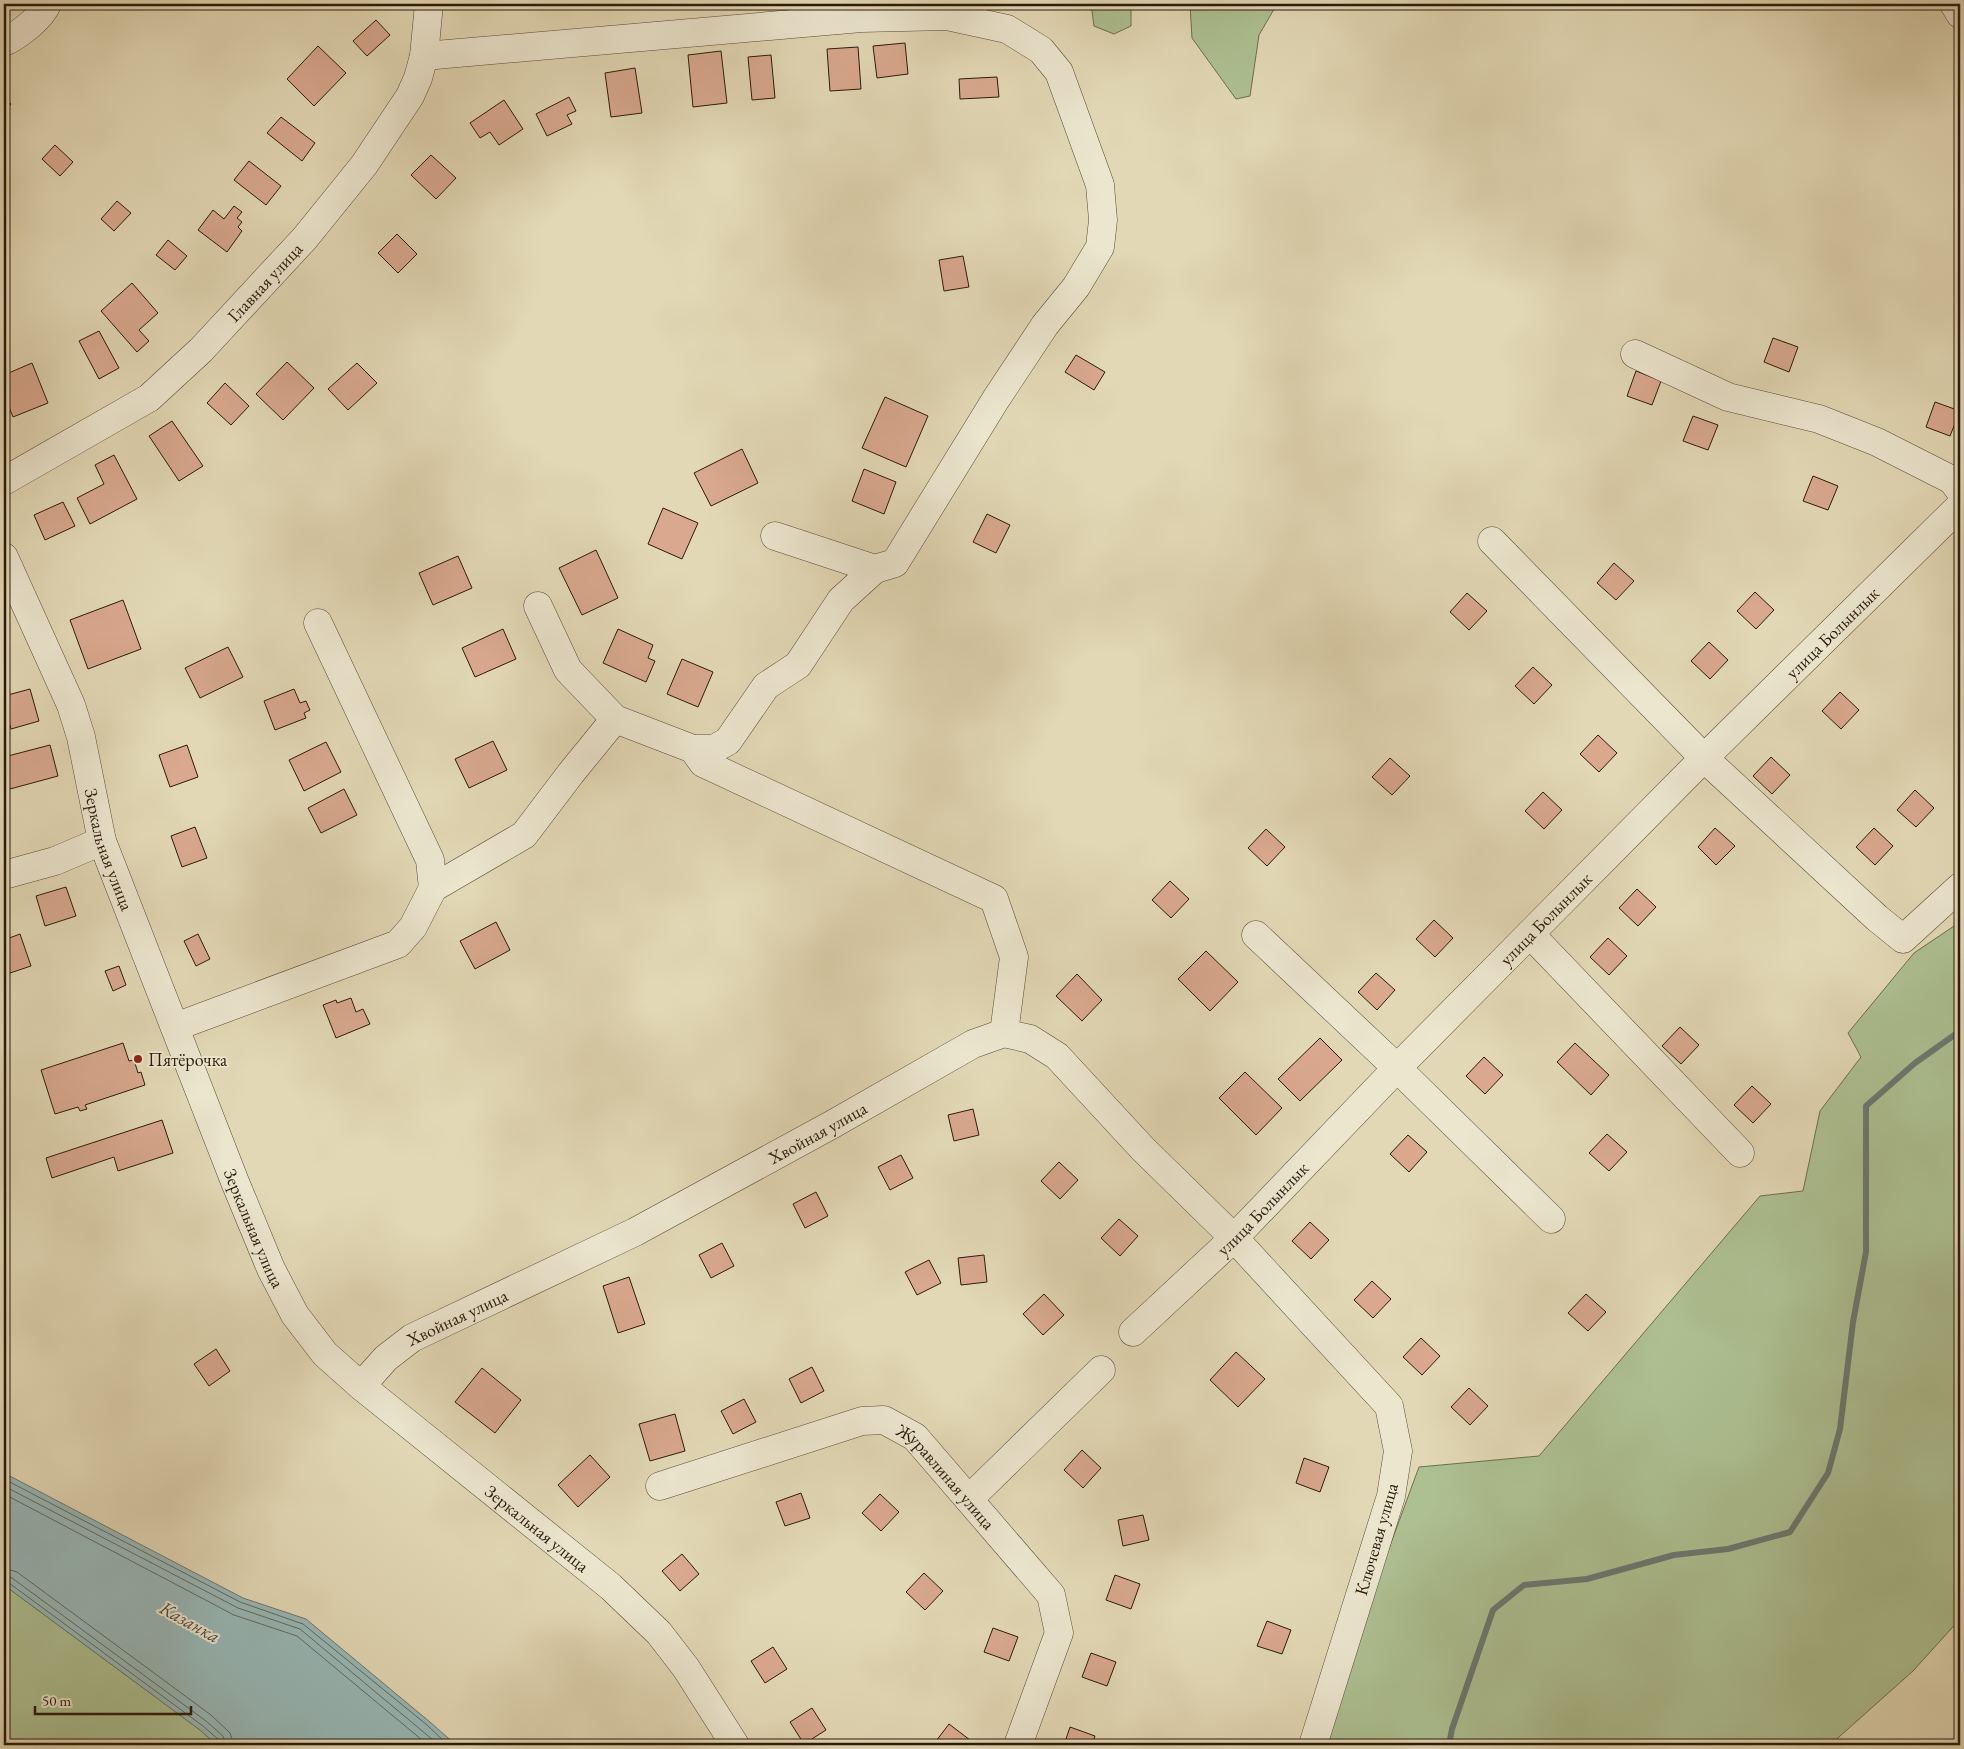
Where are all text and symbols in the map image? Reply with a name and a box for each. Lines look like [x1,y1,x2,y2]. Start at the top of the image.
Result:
street label: Главная улица [222,236,308,326]
street label: улица Болынлык [1780,581,1884,683]
street label: Зеркальная улица [80,786,140,914]
street label: улица Болынлык [1494,867,1597,970]
place label: Пятёрочка [148,1048,228,1071]
marker: Пятёрочка [132,1053,144,1065]
street label: Хвойная улица [763,1095,871,1169]
street label: улица Болынлык [1212,1156,1313,1260]
street label: Зеркальная улица [219,1165,290,1292]
street label: Хвойная улица [402,1283,512,1351]
street label: Журавлиная улица [892,1417,1001,1534]
street label: Зеркальная улица [481,1479,595,1577]
street label: Ключевая улица [1349,1479,1403,1598]
water label: Казанка [155,1595,225,1649]
scale bar [35,1684,191,1716]
text: 50 m [42,1691,71,1710]

